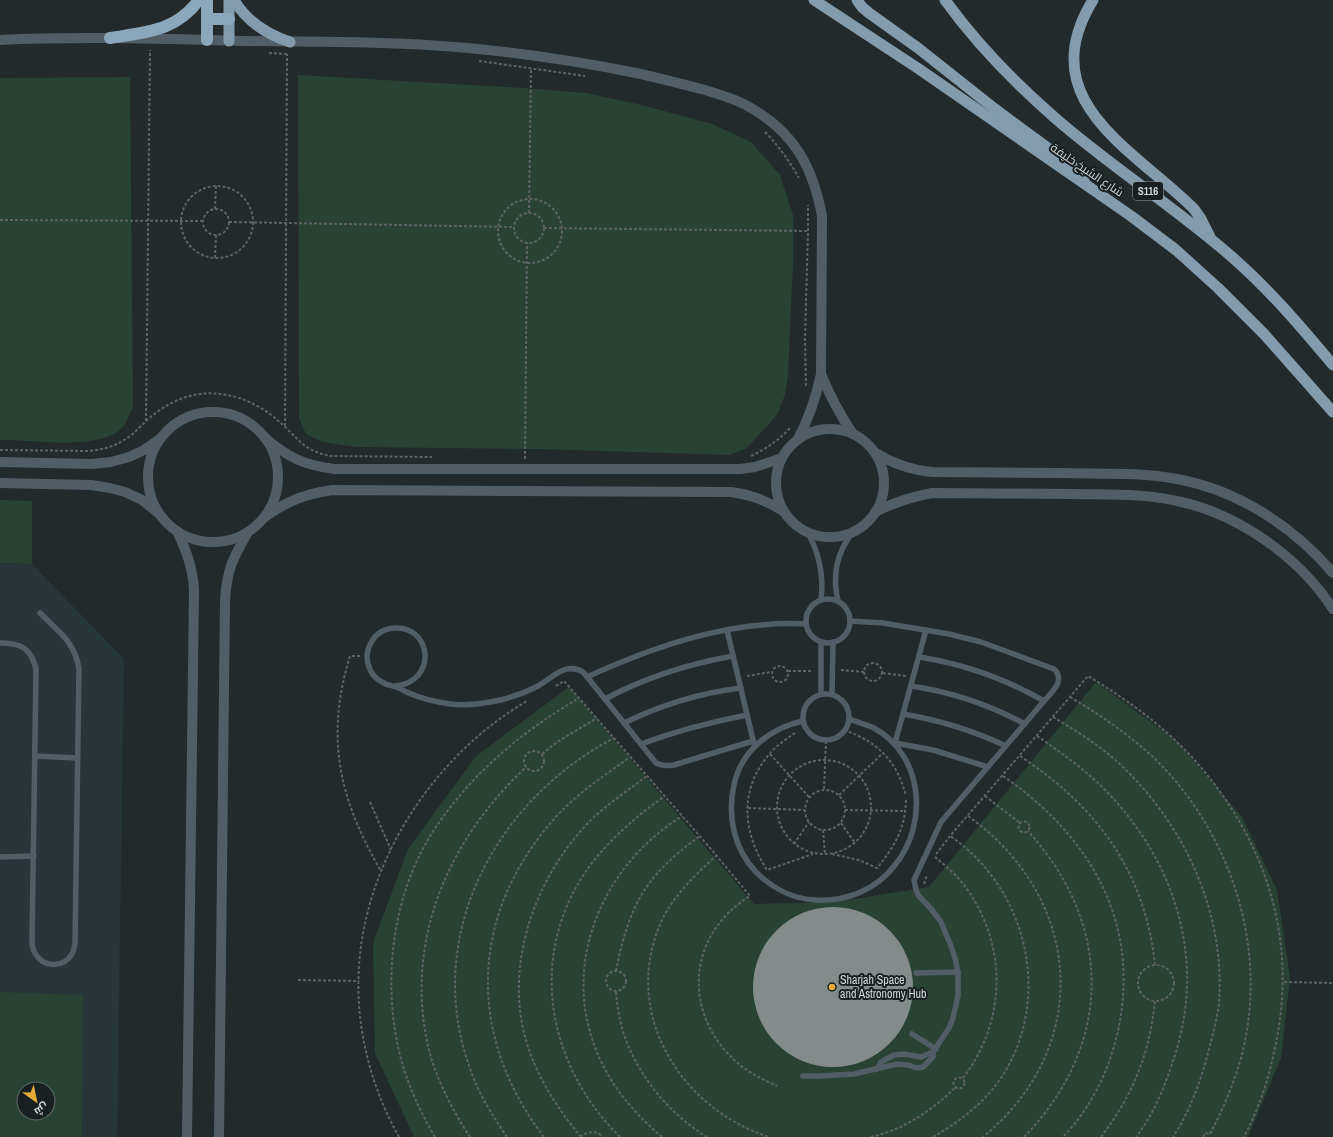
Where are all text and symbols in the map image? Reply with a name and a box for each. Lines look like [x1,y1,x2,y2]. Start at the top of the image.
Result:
street label: شارع الشيخ خليفة [1047,140,1127,200]
road number: S116 [1133,182,1163,200]
place label: Sharjah Space and Astronomy Hub [840,972,926,1002]
marker: Sharjah Space and Astronomy Hub [827,982,837,992]
north arrow [16,1081,56,1121]
text: ش [32,1100,51,1119]

